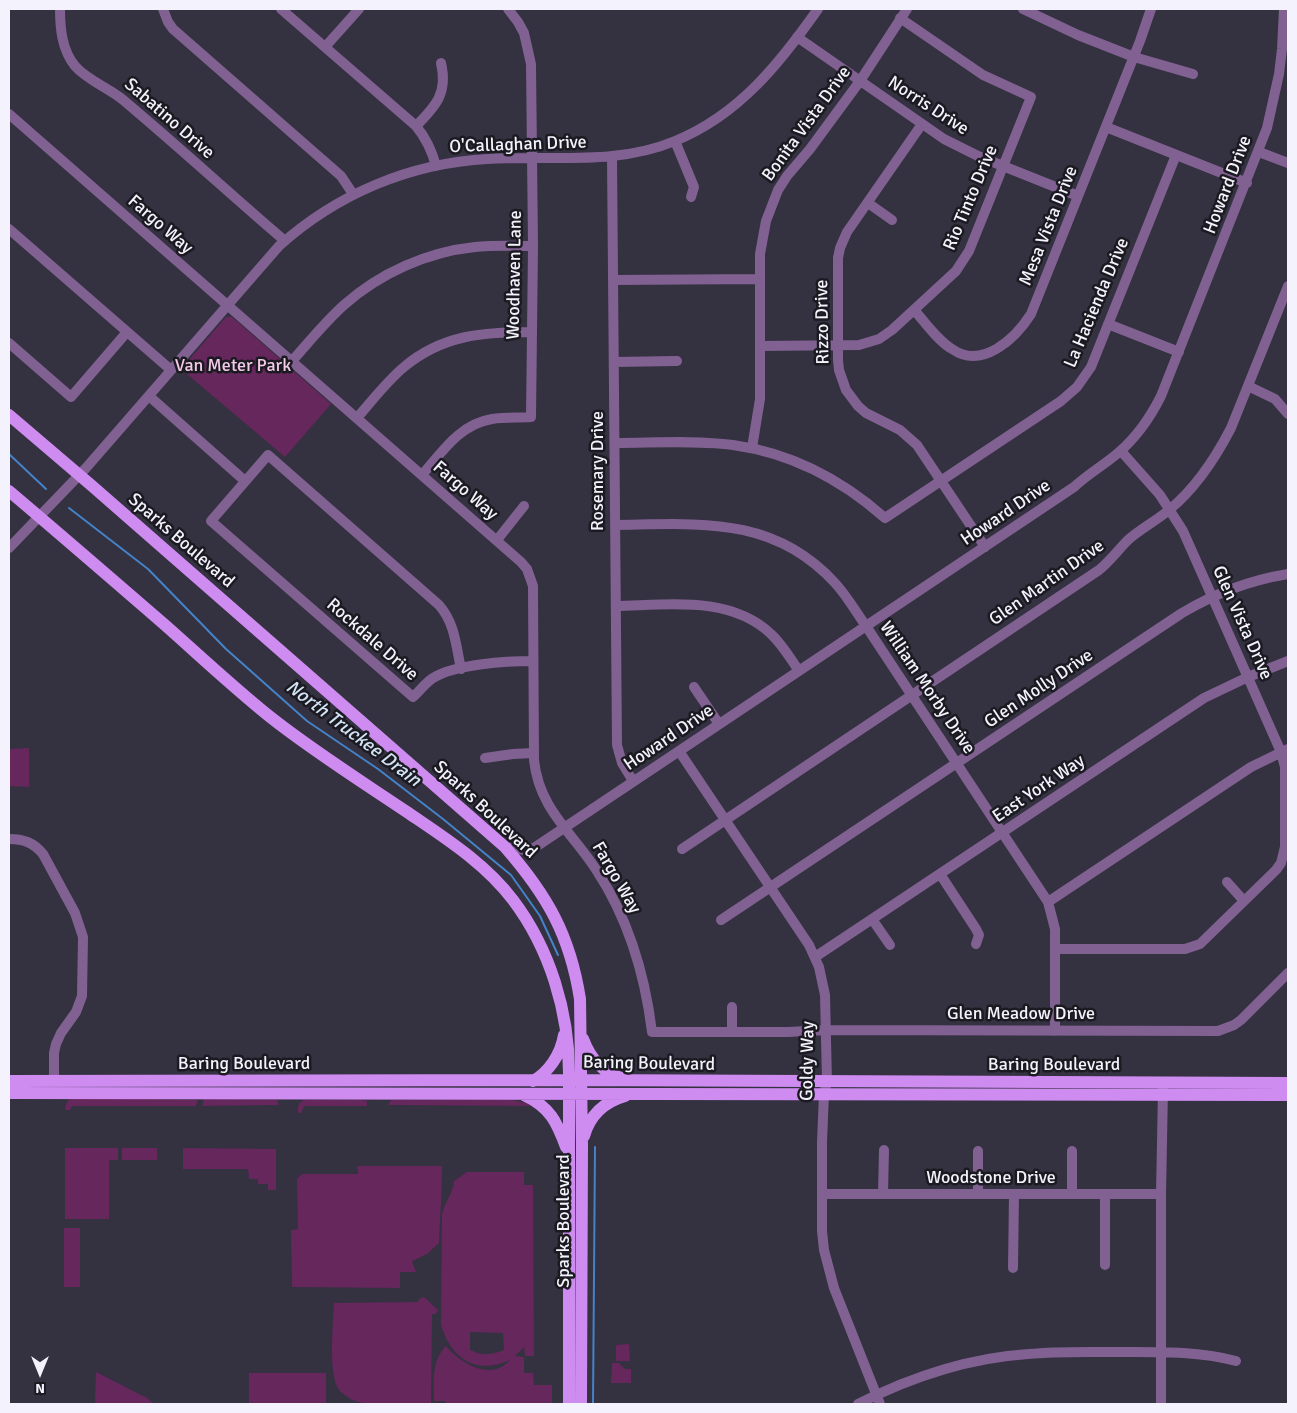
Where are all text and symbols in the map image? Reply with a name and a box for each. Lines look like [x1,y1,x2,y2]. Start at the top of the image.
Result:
street label: Bonita Vista Drive [758,62,856,186]
street label: Norris Drive [883,72,973,140]
street label: Sabatino Drive [120,74,218,164]
street label: O'Callaghan Drive [449,132,587,158]
street label: Howard Drive [1199,133,1257,237]
street label: Rio Tinto Drive [939,142,1003,254]
street label: Mesa Vista Drive [1015,163,1083,289]
street label: Fargo Way [123,191,197,259]
street label: Woodhaven Lane [503,210,527,340]
street label: La Hacienda Drive [1060,235,1134,371]
street label: Rizzo Drive [811,279,835,365]
park label: Van Meter Park [175,355,291,377]
street label: Rosemary Drive [587,411,609,531]
street label: Fargo Way [428,457,502,525]
street label: Howard Drive [957,475,1055,551]
street label: Sparks Boulevard [124,489,238,593]
street label: Glen Martin Drive [985,535,1109,631]
street label: Glen Vista Drive [1207,563,1277,683]
street label: Rockdale Drive [322,594,422,686]
street label: William Morby Drive [875,618,979,758]
street label: Glen Molly Drive [981,645,1097,733]
water label: North Truckee Drain [281,676,425,792]
street label: Howard Drive [620,700,718,776]
street label: East York Way [989,750,1089,828]
street label: Sparks Boulevard [429,757,541,863]
street label: Fargo Way [587,838,645,918]
street label: Glen Meadow Drive [947,1003,1095,1025]
street label: Goldy Way [797,1021,819,1101]
street label: Baring Boulevard [583,1052,715,1076]
street label: Baring Boulevard [178,1053,310,1075]
street label: Baring Boulevard [988,1054,1120,1076]
street label: Sparks Boulevard [553,1154,575,1288]
street label: Woodstone Drive [926,1167,1056,1189]
north arrow [15,1348,65,1398]
text: N [35,1380,45,1397]

